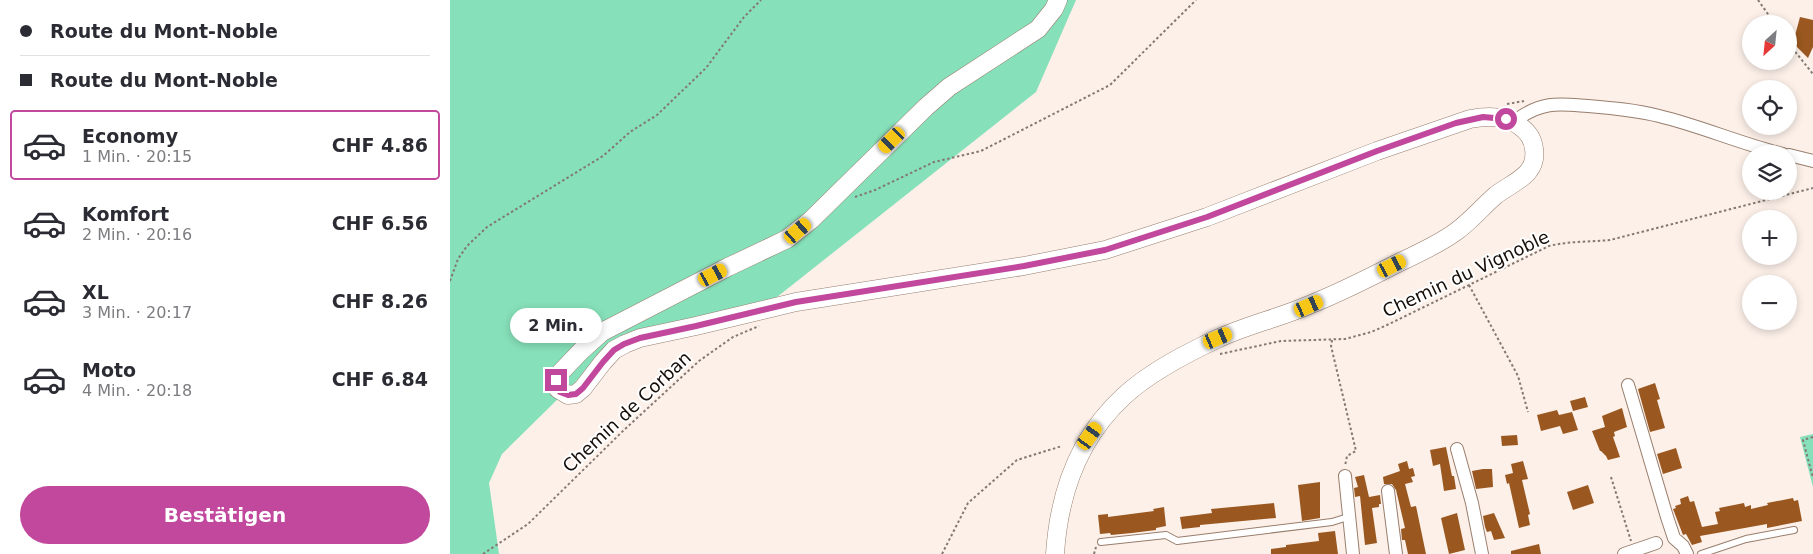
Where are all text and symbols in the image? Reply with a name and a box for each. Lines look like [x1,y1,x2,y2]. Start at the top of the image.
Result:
north arrow [1742,15,1798,70]
map controls [1742,15,1797,330]
text: Route du Mont-Noble [50,20,278,42]
text: Route du Mont-Noble [50,69,278,91]
button: locate [1742,80,1797,135]
route start [1495,108,1517,130]
icon: car [22,123,67,168]
car [876,124,908,156]
text: Economy [82,125,178,147]
text: CHF 4.86 [332,134,428,156]
button: layers [1742,145,1797,200]
text: 1 Min. · 20:15 [82,147,192,166]
icon: car [22,201,67,246]
text: Komfort [82,203,169,225]
button: + [1742,210,1797,265]
text: CHF 6.56 [332,212,428,234]
car [781,215,814,247]
text: 2 Min. · 20:16 [82,225,192,244]
street label: Chemin du Vignoble [1379,226,1552,321]
car [1375,253,1408,279]
car [696,261,729,289]
button: − [1742,275,1797,330]
icon: car [22,279,67,324]
text: XL [82,281,109,303]
text: CHF 8.26 [332,290,428,312]
car [1292,293,1325,319]
text: 3 Min. · 20:17 [82,303,192,322]
callout: 2 Min. [510,308,602,342]
text: 2 Min. [528,316,584,335]
car [1201,325,1234,351]
street label: Chemin de Corban [558,347,695,477]
icon: car [22,357,67,402]
text: Moto [82,359,136,381]
text: CHF 6.84 [332,368,428,390]
route end [545,369,567,391]
text: 4 Min. · 20:18 [82,381,192,400]
car [1075,419,1104,453]
button: Bestätigen [20,486,430,544]

